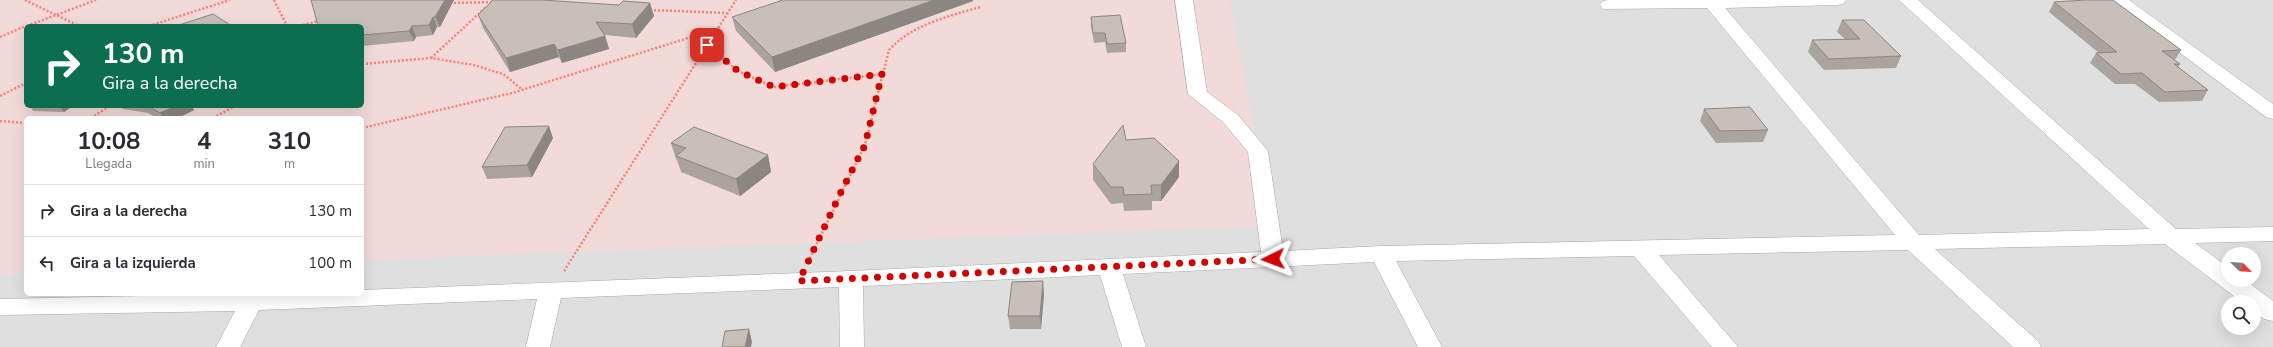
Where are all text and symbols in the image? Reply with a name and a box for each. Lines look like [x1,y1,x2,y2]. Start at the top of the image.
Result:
pin [690,28,724,62]
icon: arrive [696,34,718,56]
text: 130 m [102,35,185,73]
icon: right [36,40,88,92]
text: Gira a la derecha [102,71,238,95]
text: 10:08 [77,125,140,157]
text: 4 [197,125,211,157]
text: 310 [268,125,311,157]
text: Llegada [85,155,132,173]
text: min [193,155,215,173]
text: m [284,155,295,173]
icon: right [36,200,58,222]
text: Gira a la derecha [70,201,187,221]
text: 130 m [308,201,352,221]
position arrow [1252,238,1294,280]
north arrow [2221,247,2261,287]
map controls [2221,247,2261,335]
icon: left [36,252,58,274]
text: Gira a la izquierda [70,253,196,273]
text: 100 m [308,253,352,273]
button: search [2221,295,2261,335]

